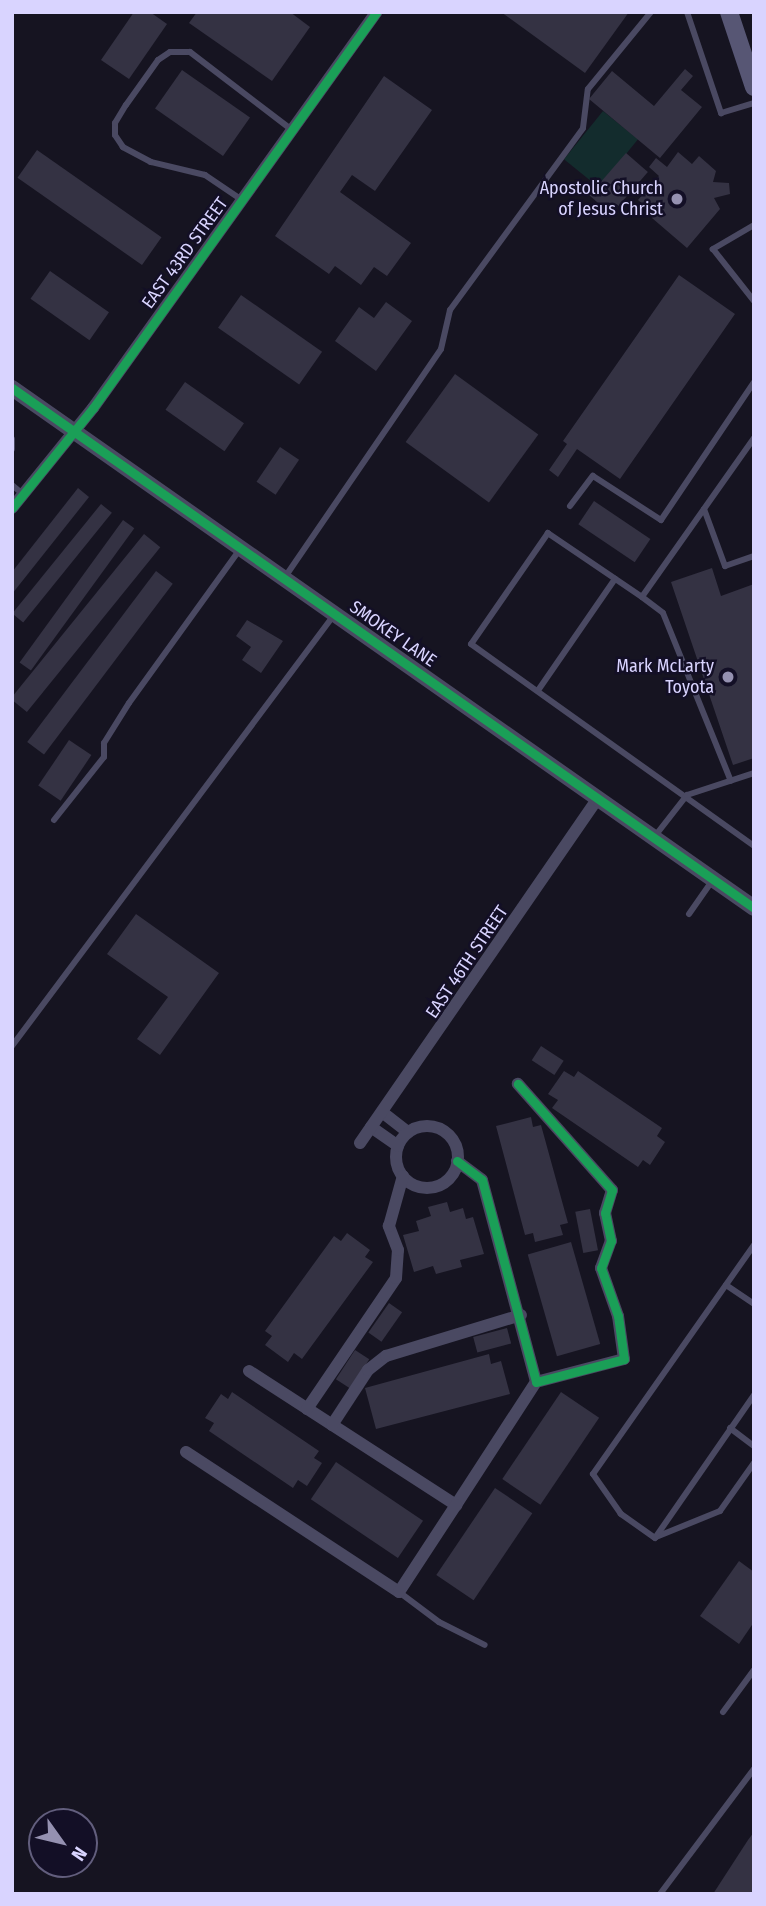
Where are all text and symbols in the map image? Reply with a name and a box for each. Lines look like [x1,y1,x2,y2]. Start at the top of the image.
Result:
place label: Apostolic Church of Jesus Christ [540,178,663,220]
marker: Apostolic Church of Jesus Christ [669,191,685,207]
street label: EAST 43RD STREET [137,193,233,313]
street label: SMOKEY LANE [346,596,440,672]
place label: Mark McLarty Toyota [616,656,714,698]
marker: Mark McLarty Toyota [720,669,736,685]
street label: EAST 46TH STREET [421,902,513,1022]
north arrow [28,1808,98,1878]
text: N [66,1843,92,1865]

